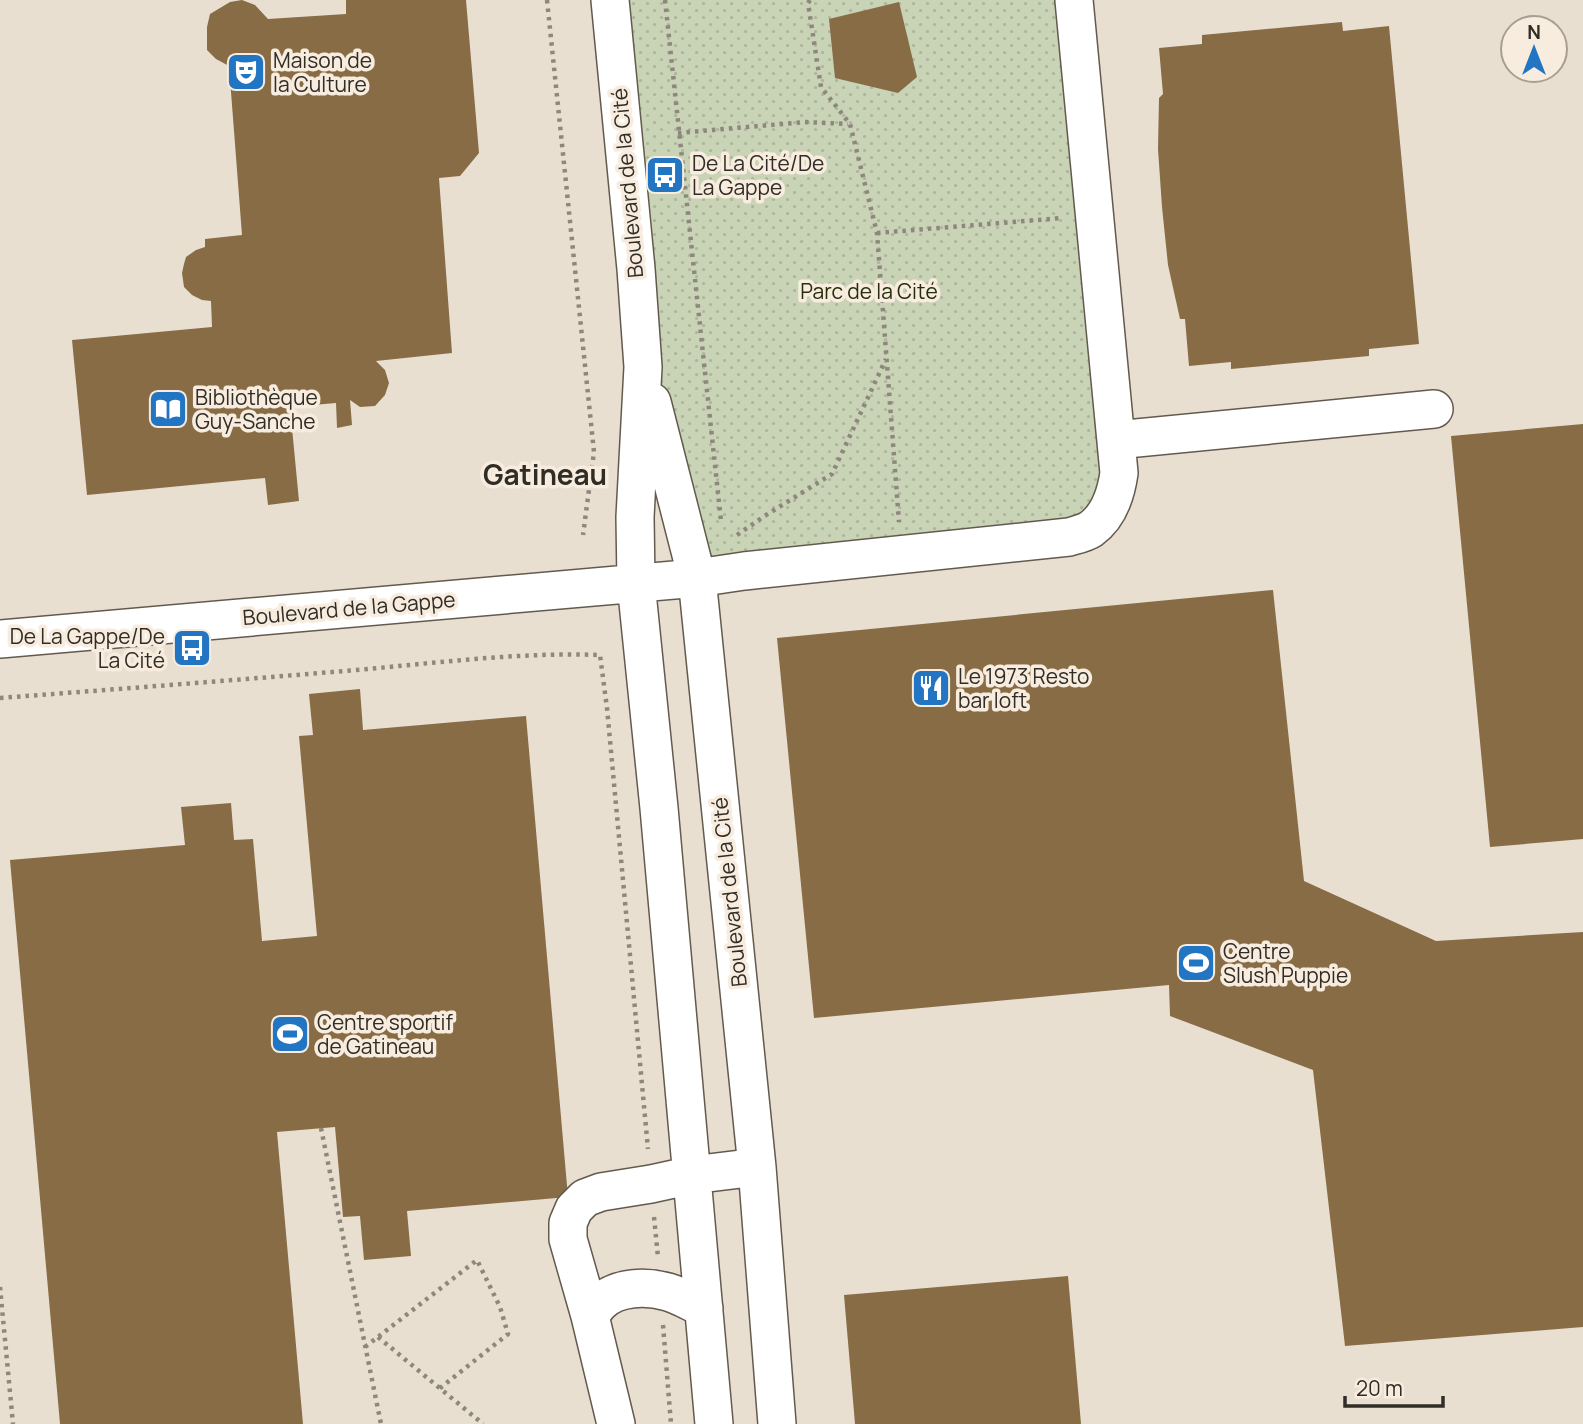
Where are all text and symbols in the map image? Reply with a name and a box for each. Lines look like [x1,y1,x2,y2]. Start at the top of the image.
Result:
north arrow [1499,14,1569,84]
text: N [1527,19,1541,45]
place label: Maison de la Culture [273,46,372,98]
theatre icon: Maison de la Culture [225,51,267,93]
street label: Boulevard de la Cité [605,87,649,279]
place label: De La Cité/De La Gappe [692,149,824,201]
bus stop icon: De La Cité/De La Gappe [644,154,686,196]
park label: Parc de la Cité [800,277,938,305]
place label: Bibliothèque Guy-Sanche [195,383,318,435]
library icon: Bibliothèque Guy-Sanche [147,388,189,430]
district label: Gatineau [483,455,607,493]
street label: Boulevard de la Gappe [241,585,457,631]
place label: De La Gappe/De La Cité [10,622,165,674]
bus stop icon: De La Gappe/De La Cité [171,627,213,669]
place label: Le 1973 Resto bar loft [958,662,1089,714]
restaurant icon: Le 1973 Resto bar loft [910,667,952,709]
street label: Boulevard de la Cité [705,796,753,988]
place label: Centre Slush Puppie [1223,937,1348,989]
sports icon: Centre Slush Puppie [1175,942,1217,984]
place label: Centre sportif de Gatineau [317,1008,453,1060]
sports icon: Centre sportif de Gatineau [269,1013,311,1055]
scale bar [1345,1364,1443,1408]
text: 20 m [1356,1374,1403,1402]

